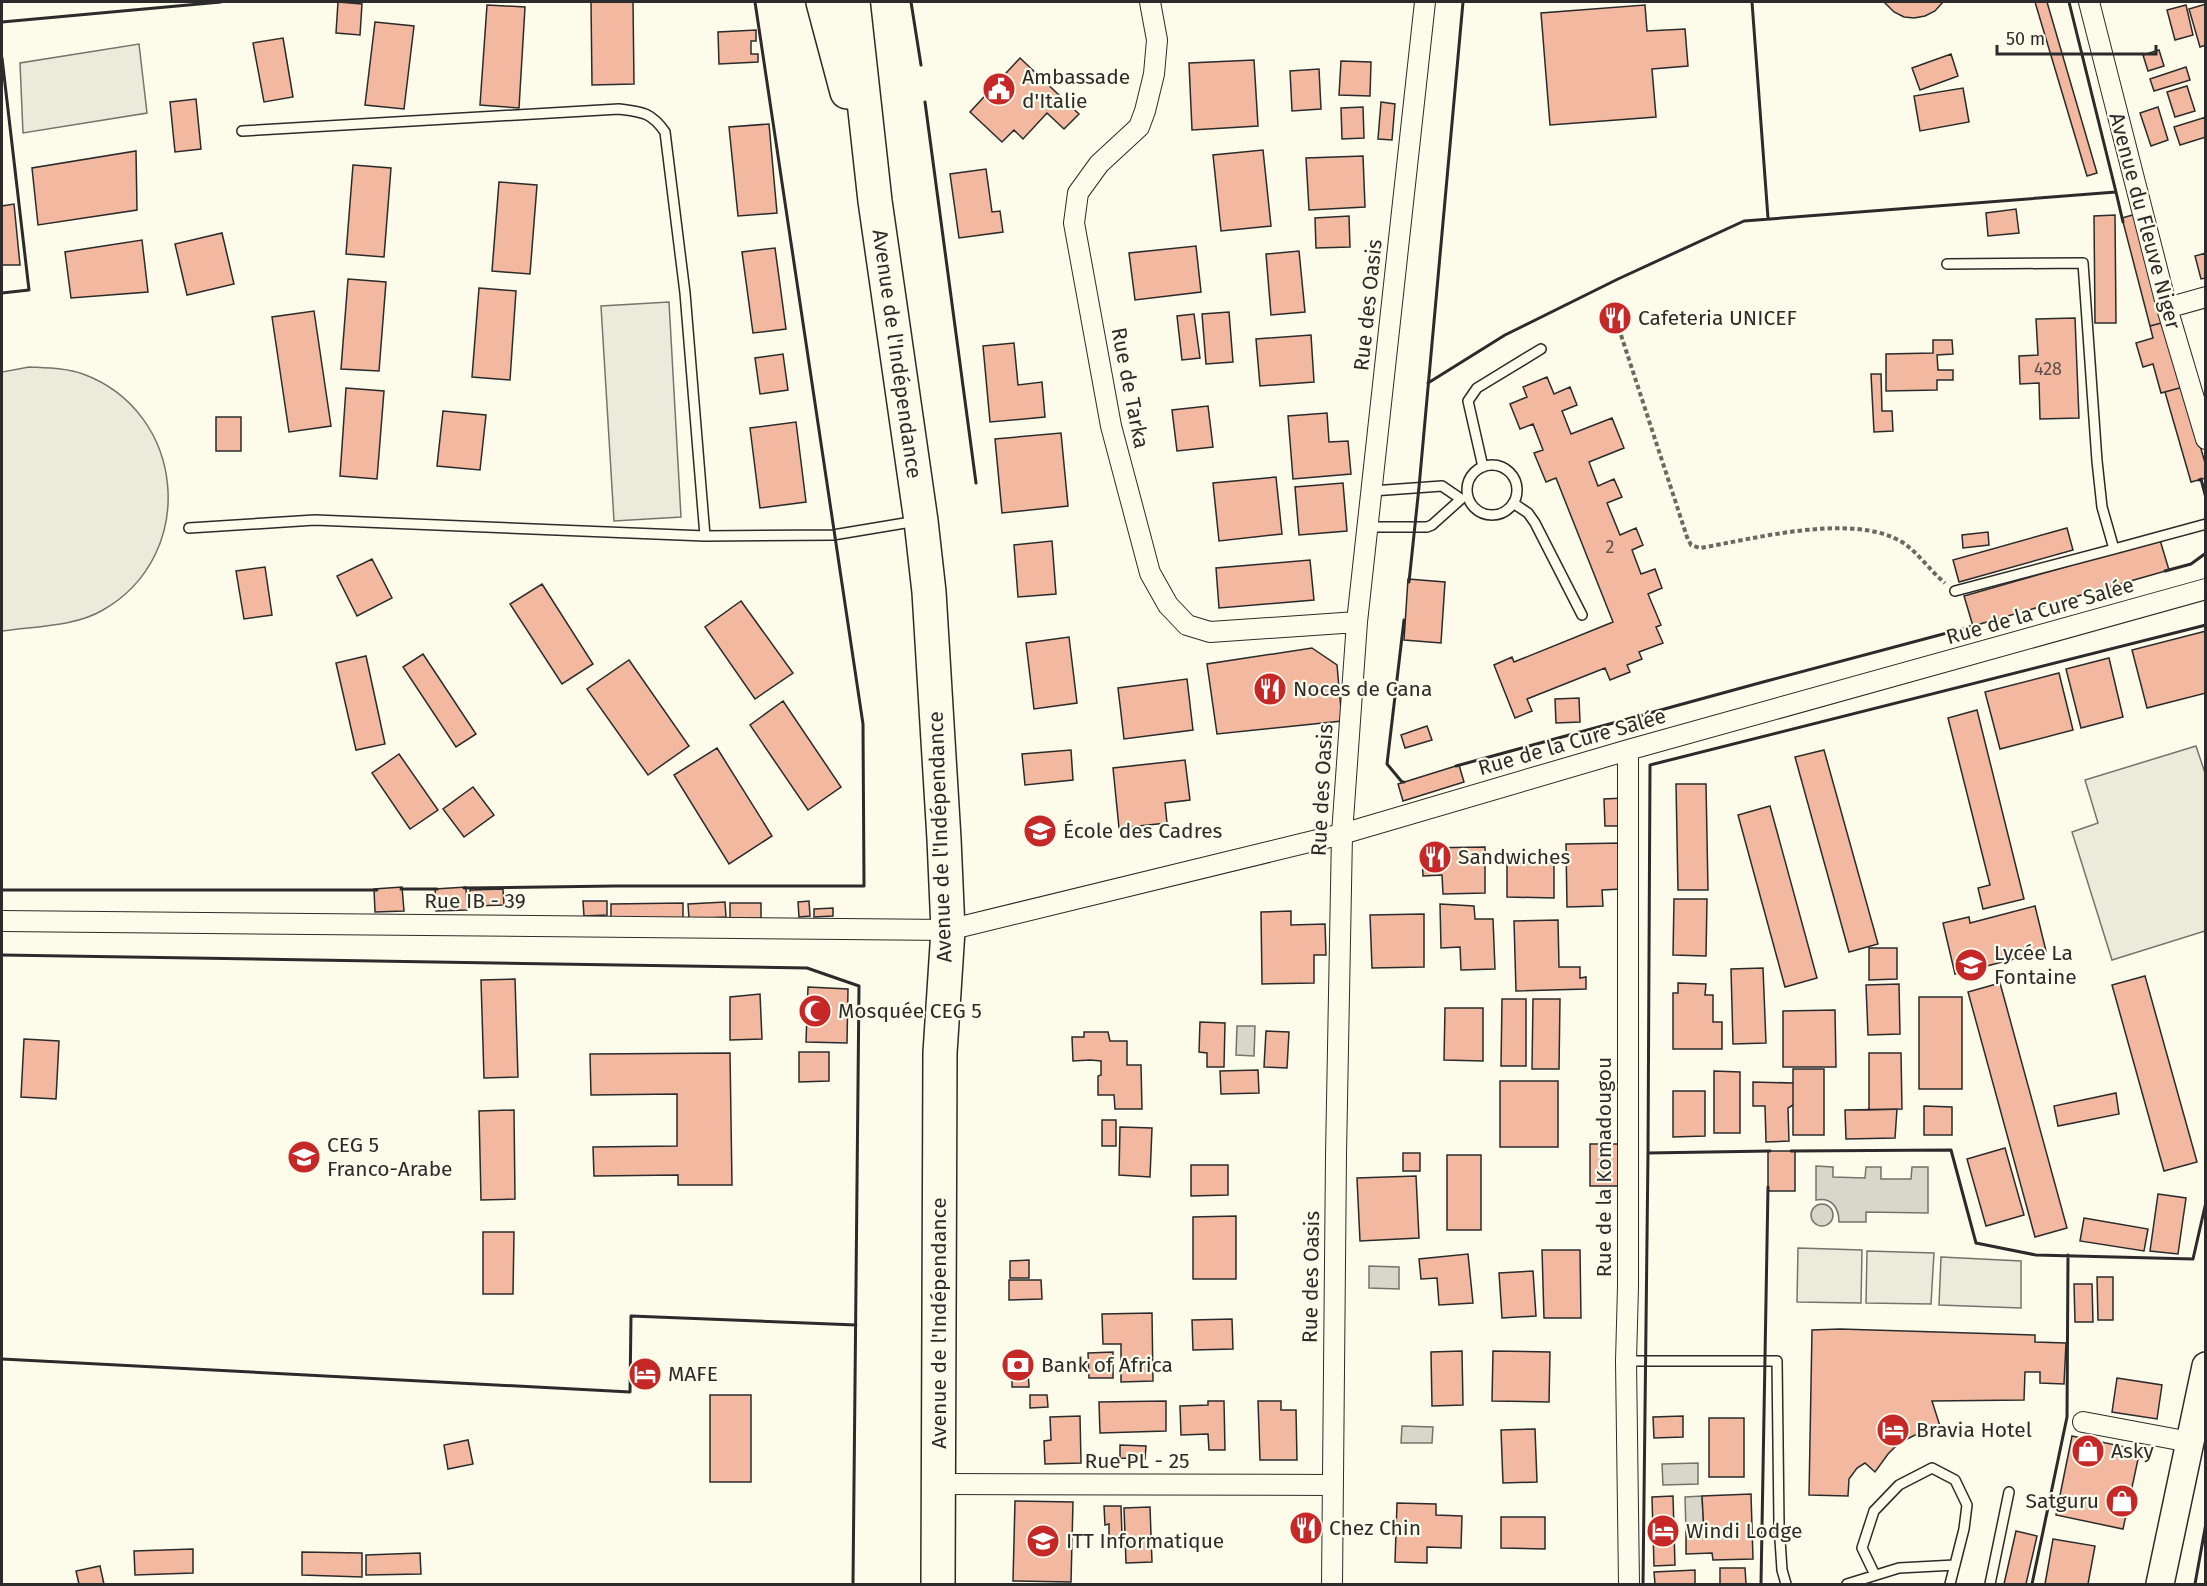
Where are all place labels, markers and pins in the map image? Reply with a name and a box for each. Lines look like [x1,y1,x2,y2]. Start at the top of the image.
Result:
place label: Ambassade d'Italie [1022,64,1130,114]
public building icon: Ambassade d'Italie [981,71,1017,107]
restaurant icon: Cafeteria UNICEF [1597,300,1633,336]
place label: Cafeteria UNICEF [1638,305,1797,331]
restaurant icon: Noces de Cana [1252,671,1288,707]
place label: Noces de Cana [1293,676,1432,702]
school or university icon: École des Cadres [1022,813,1058,849]
place label: École des Cadres [1063,818,1223,844]
restaurant icon: Sandwiches [1417,839,1453,875]
place label: Sandwiches [1458,844,1571,870]
place label: Lycée La Fontaine [1994,940,2077,990]
school or university icon: Lycée La Fontaine [1953,947,1989,983]
mosque icon: Mosquée CEG 5 [797,993,833,1029]
place label: Mosquée CEG 5 [838,998,982,1024]
place label: CEG 5 Franco-Arabe [327,1132,453,1182]
school or university icon: CEG 5 Franco-Arabe [286,1139,322,1175]
bank icon: Bank of Africa [1000,1347,1036,1383]
place label: Bank of Africa [1041,1352,1173,1378]
hotel icon: MAFE [627,1356,663,1392]
place label: MAFE [668,1361,718,1387]
hotel icon: Bravia Hotel [1875,1412,1911,1448]
place label: Bravia Hotel [1916,1417,2032,1443]
shop icon: Asky [2070,1433,2106,1469]
place label: Asky [2111,1438,2155,1464]
shop icon: Satguru [2104,1483,2140,1519]
place label: Satguru [2026,1488,2099,1514]
restaurant icon: Chez Chin [1288,1510,1324,1546]
hotel icon: Windi Lodge [1645,1513,1681,1549]
place label: Chez Chin [1329,1515,1421,1541]
place label: Windi Lodge [1686,1518,1802,1544]
school or university icon: ITT Informatique [1025,1523,1061,1559]
place label: ITT Informatique [1066,1528,1224,1554]

